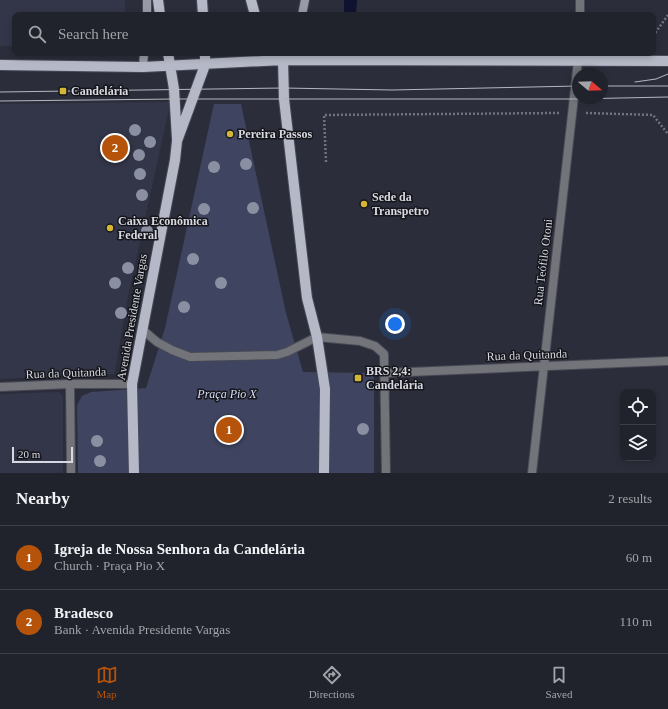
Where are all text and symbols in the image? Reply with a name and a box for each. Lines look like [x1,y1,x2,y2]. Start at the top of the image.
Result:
search box [12,12,656,56]
icon: search [26,23,48,45]
text: Search here [58,26,128,42]
north arrow [572,68,608,104]
place label: Candelária [71,84,128,98]
marker: Candelária [58,86,68,96]
place label: Pereira Passos [238,127,312,141]
marker: Pereira Passos [225,129,235,139]
pin: 2 [102,133,128,163]
place label: Sede da Transpetro [372,190,429,218]
marker: Sede da Transpetro [359,199,369,209]
place label: Caixa Econômica Federal [118,214,208,242]
street label: Rua Teófilo Otoni [531,217,555,306]
marker: Caixa Econômica Federal [105,223,115,233]
street label: Avenida Presidente Vargas [114,252,150,381]
your location [385,314,405,334]
street label: Rua da Quitanda [486,347,568,363]
place label: BRS 2,4: Candelária [366,364,423,392]
street label: Rua da Quitanda [25,365,107,381]
marker: BRS 2,4: Candelária [353,373,363,383]
park label: Praça Pio X [196,387,257,401]
map controls [620,389,656,461]
button: locate [620,389,656,425]
pin: 1 [216,415,242,445]
button: layers [620,425,656,461]
scale bar [12,445,73,464]
text: 20 m [18,448,40,460]
text: Nearby [16,489,70,508]
text: 2 results [608,491,652,506]
text: Igreja de Nossa Senhora da Candelária [54,541,305,557]
text: 1 [26,550,32,565]
text: 60 m [626,550,652,565]
text: Church · Praça Pio X [54,558,165,573]
text: Bradesco [54,605,113,621]
text: 2 [26,614,32,629]
text: 110 m [620,614,652,629]
text: Bank · Avenida Presidente Vargas [54,622,230,637]
tab: Map [96,664,118,700]
tab: Directions [309,664,354,700]
tab: Saved [546,664,572,700]

